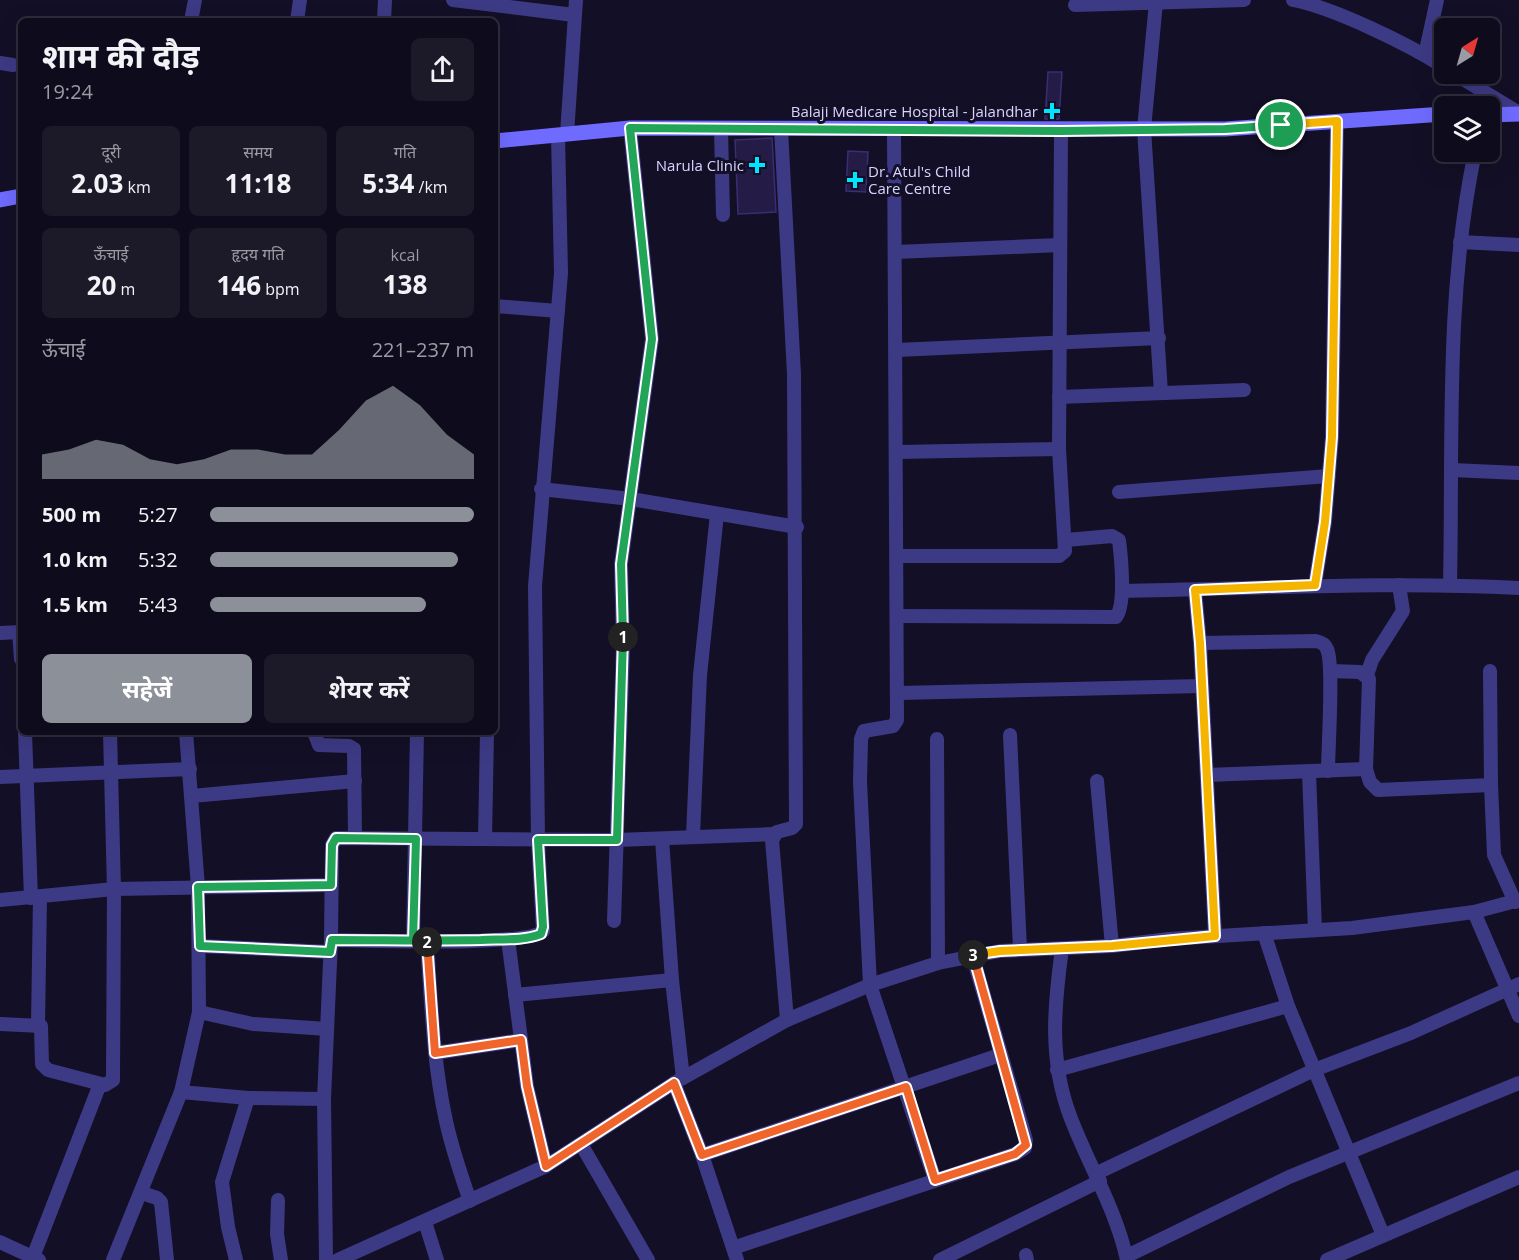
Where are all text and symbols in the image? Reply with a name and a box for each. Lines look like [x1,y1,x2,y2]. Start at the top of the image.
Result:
north arrow [1434,18,1500,84]
map controls [1434,18,1500,162]
text: शाम की दौड़ [42,33,200,78]
button: share [411,38,474,101]
text: 19:24 [42,78,93,105]
button: layers [1434,96,1500,162]
pin [1255,99,1306,150]
place label: Balaji Medicare Hospital - Jalandhar [791,101,1038,121]
marker: Balaji Medicare Hospital - Jalandhar [1043,102,1061,120]
icon: arrive [1264,108,1297,141]
text: दूरी [101,141,121,163]
text: समय [243,141,273,163]
text: गति [394,141,416,163]
place label: Narula Clinic [656,155,744,175]
marker: Narula Clinic [748,156,766,174]
place label: Dr. Atul's Child Care Centre [868,161,970,198]
text: 2.03 [71,165,123,201]
text: 11:18 [225,165,291,201]
text: 5:34 [362,165,414,201]
marker: Dr. Atul's Child Care Centre [846,171,864,189]
text: km [123,176,151,198]
text: /km [414,176,448,198]
text: ऊँचाई [94,243,128,265]
text: हृदय गति [231,243,285,265]
text: kcal [391,244,420,266]
text: 138 [383,266,427,302]
text: 20 [87,267,116,303]
text: 146 [216,267,261,303]
text: m [116,278,135,300]
text: bpm [261,278,300,300]
text: ऊँचाई [42,336,85,363]
text: 221–237 m [372,336,474,363]
text: 500 m [42,501,101,528]
text: 5:27 [138,501,178,528]
text: 1.0 km [42,546,108,573]
text: 5:32 [138,546,178,573]
text: 1.5 km [42,591,108,618]
text: 5:43 [138,591,178,618]
pin: 1 [608,622,638,652]
text: 1 [618,626,628,648]
button: सहेजें [42,654,252,723]
button: शेयर करें [264,654,474,723]
pin: 2 [412,927,442,957]
text: 2 [422,931,432,953]
pin: 3 [958,940,988,970]
text: 3 [968,944,978,966]

